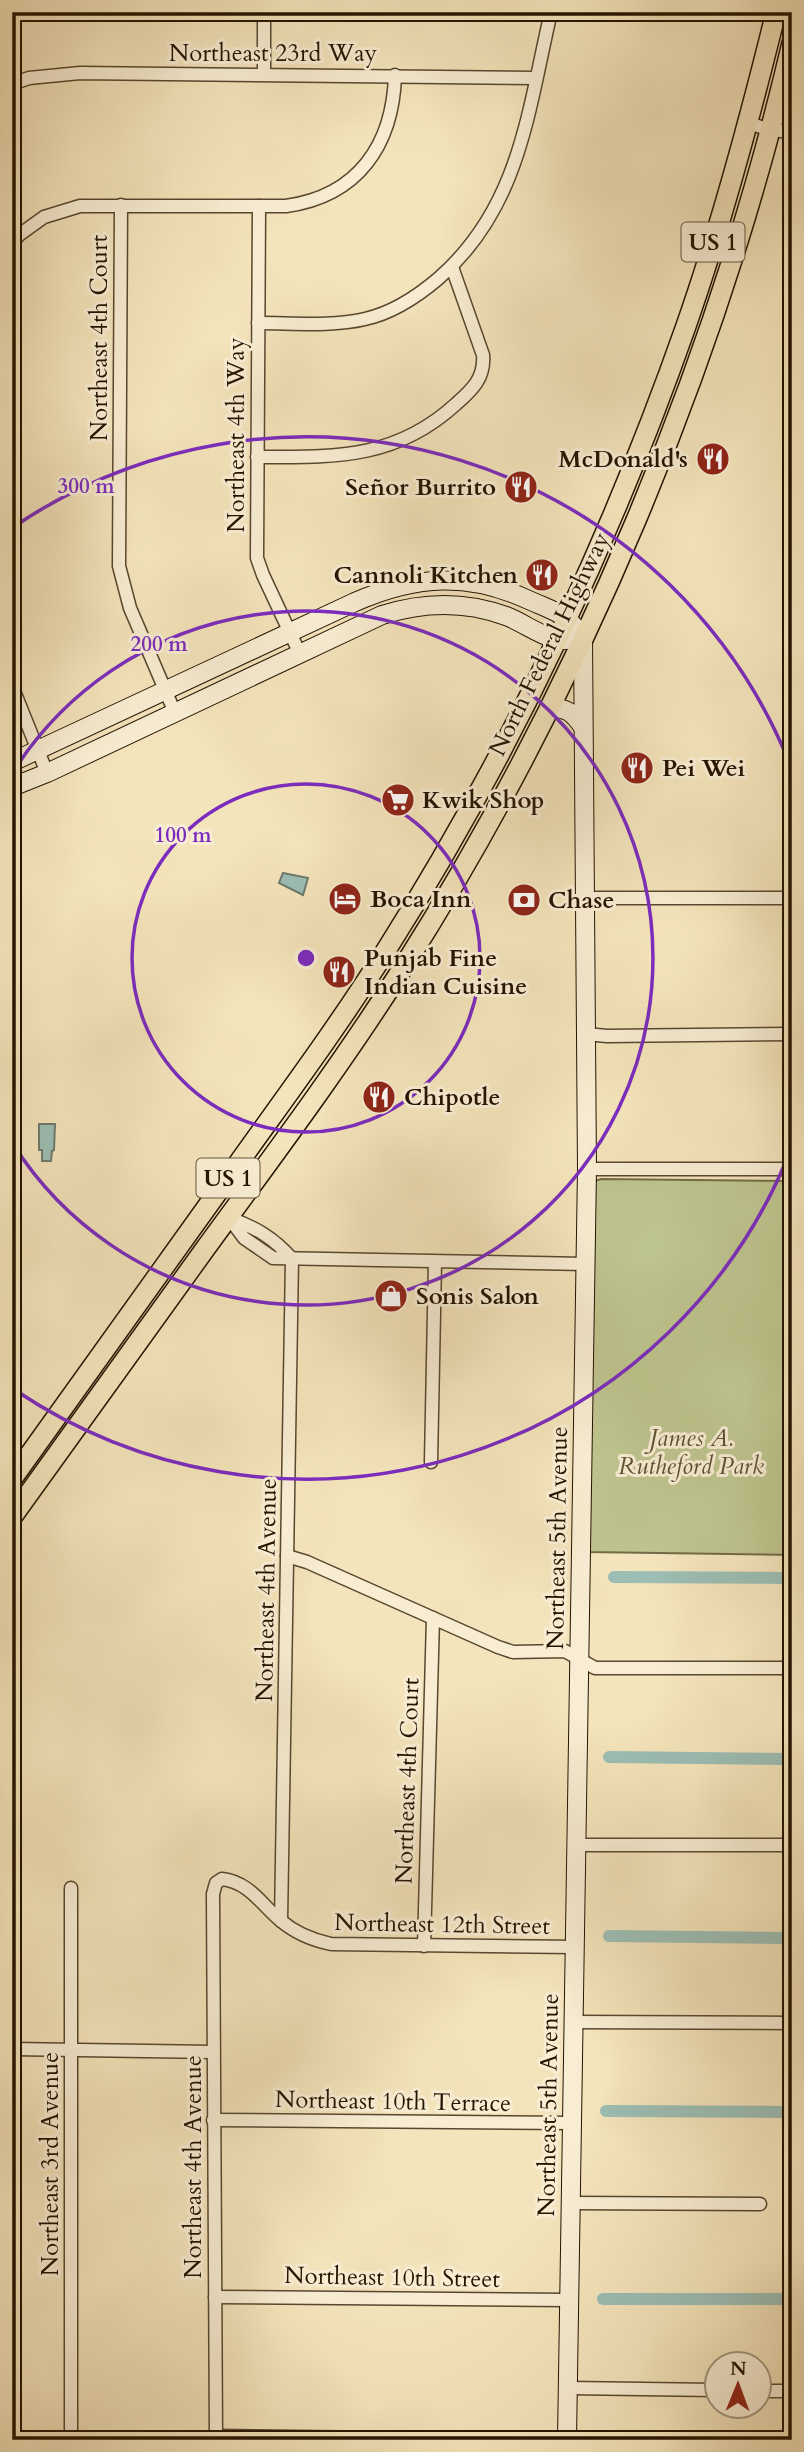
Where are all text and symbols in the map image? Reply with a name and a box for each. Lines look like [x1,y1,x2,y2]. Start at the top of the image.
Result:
street label: Northeast 23rd Way [169,37,378,70]
road number: US 1 [682,222,744,262]
street label: Northeast 4th Court [83,234,116,441]
street label: Northeast 4th Way [220,337,253,533]
restaurant icon: McDonald's [694,440,732,478]
place label: McDonald's [558,443,688,476]
restaurant icon: Señor Burrito [502,468,540,506]
place label: Señor Burrito [345,471,496,504]
text: 300 m [57,472,115,501]
street label: North Federal Highway [481,527,618,762]
restaurant icon: Cannoli Kitchen [523,556,561,594]
place label: Cannoli Kitchen [333,559,519,592]
text: 200 m [130,630,188,659]
restaurant icon: Pei Wei [618,749,656,787]
place label: Pei Wei [662,752,746,785]
supermarket icon: Kwik Shop [379,781,417,819]
place label: Kwik Shop [422,784,544,817]
text: 100 m [154,821,212,850]
hotel icon: Boca Inn [326,880,364,918]
bank icon: Chase [505,881,543,919]
place label: Boca Inn [370,883,472,916]
place label: Chase [548,884,614,917]
place label: Punjab Fine Indian Cuisine [364,942,527,1003]
centre of rings [294,946,318,970]
restaurant icon: Punjab Fine Indian Cuisine [320,953,358,991]
restaurant icon: Chipotle [360,1078,398,1116]
place label: Chipotle [404,1081,500,1114]
road number: US 1 [196,1158,260,1198]
shop icon: Sonis Salon [372,1277,410,1315]
place label: Sonis Salon [416,1280,540,1313]
park label: James A. Rutheford Park [618,1422,764,1483]
street label: Northeast 5th Avenue [539,1426,576,1650]
street label: Northeast 4th Avenue [248,1478,285,1702]
street label: Northeast 4th Court [387,1677,428,1885]
street label: Northeast 12th Street [334,1906,551,1943]
street label: Northeast 5th Avenue [530,1993,567,2217]
street label: Northeast 3rd Avenue [34,2052,67,2276]
street label: Northeast 4th Avenue [177,2055,210,2279]
street label: Northeast 10th Terrace [275,2083,511,2120]
street label: Northeast 10th Street [284,2259,501,2296]
north arrow [702,2350,772,2420]
text: N [730,2356,747,2382]

